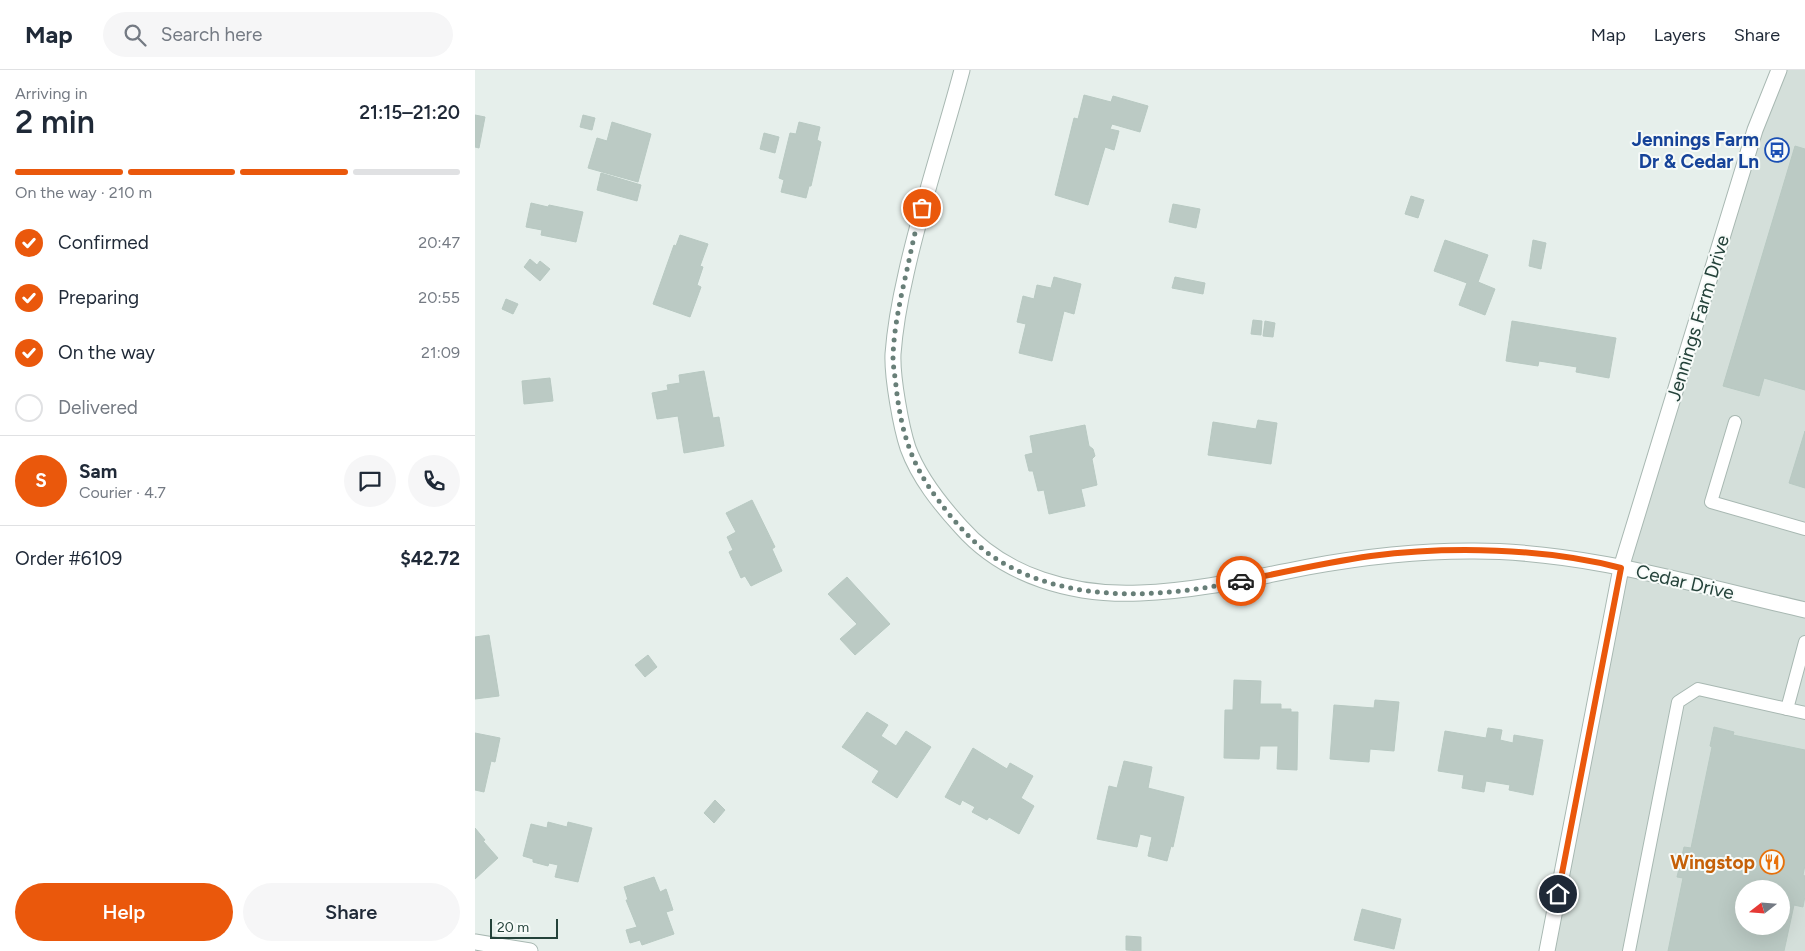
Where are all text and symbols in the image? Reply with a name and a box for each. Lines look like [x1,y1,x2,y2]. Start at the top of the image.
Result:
search box [103,12,453,57]
text: Map [25,20,73,49]
icon: search [121,21,149,49]
text: Search here [161,23,262,46]
text: Map [1591,24,1626,46]
text: Layers [1654,24,1706,46]
text: Share [1734,24,1780,46]
text: Arriving in [15,84,87,103]
text: 21:15–21:20 [359,101,460,124]
text: 2 min [15,103,95,141]
place label: Jennings Farm Dr & Cedar Ln [1632,128,1759,173]
bus stop icon: Jennings Farm Dr & Cedar Ln [1764,137,1790,163]
text: On the way · 210 m [15,183,152,202]
pin [901,187,943,229]
icon: bag [908,194,936,222]
icon: check [15,229,43,257]
text: Confirmed [58,231,149,254]
street label: Jennings Farm Drive [1662,232,1734,404]
text: 20:47 [418,233,460,252]
icon: check [15,284,43,312]
text: Preparing [58,286,139,309]
text: 20:55 [418,288,460,307]
icon: check [15,339,43,367]
text: On the way [58,341,155,364]
text: 21:09 [421,343,460,362]
text: Delivered [58,396,138,419]
button: chat [344,455,396,507]
button: phone [408,455,460,507]
text: Sam [79,460,117,483]
text: S [35,469,47,492]
text: Courier · 4.7 [79,483,166,502]
text: Order #6109 [15,547,122,570]
text: $42.72 [400,547,460,570]
courier [1216,556,1266,606]
street label: Cedar Drive [1634,560,1736,604]
icon: car [1227,567,1255,595]
restaurant icon: Wingstop [1759,849,1785,875]
place label: Wingstop [1670,851,1755,874]
pin [1537,873,1579,915]
icon: home [1544,880,1572,908]
north arrow [1735,880,1790,935]
map controls [1735,880,1790,935]
button: Help [15,883,233,941]
button: Share [243,883,460,941]
scale bar [490,916,557,939]
text: 20 m [497,919,529,936]

